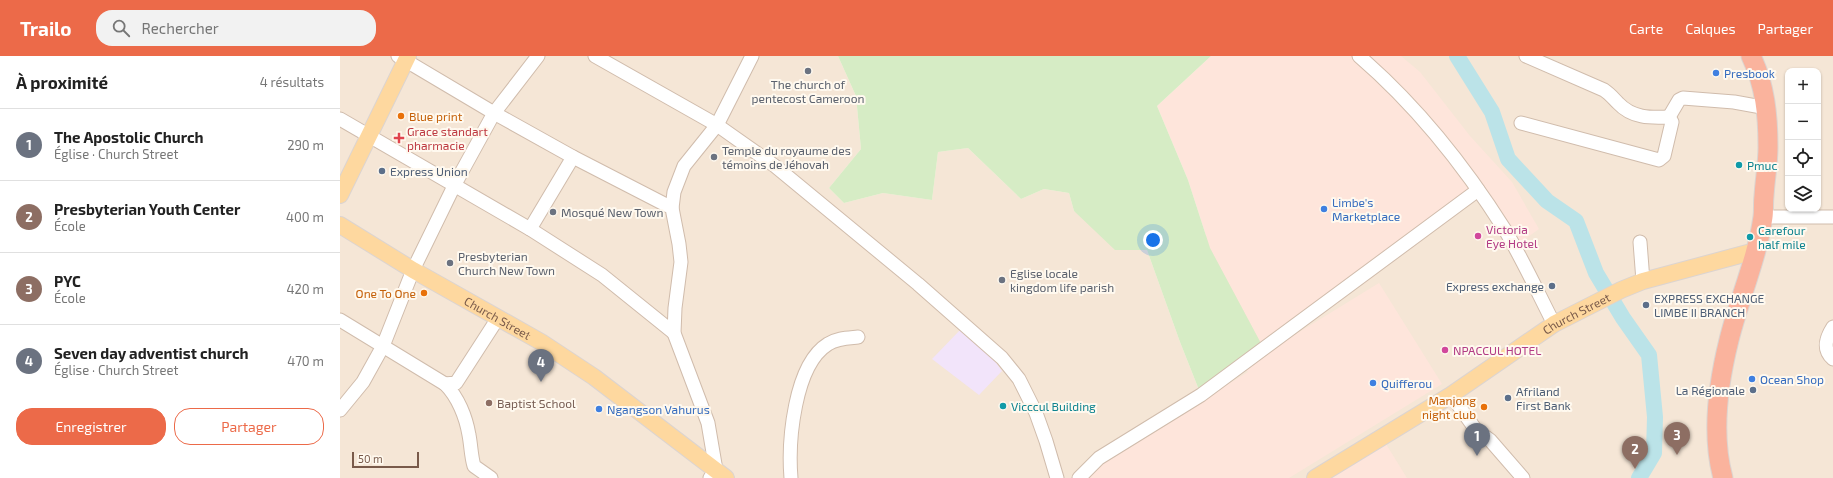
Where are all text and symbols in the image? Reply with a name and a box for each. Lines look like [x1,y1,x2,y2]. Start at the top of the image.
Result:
search box [96,10,376,46]
text: Trailo [20,17,72,40]
icon: search [110,17,132,39]
text: Rechercher [142,19,219,37]
text: Carte [1629,20,1663,37]
text: Calques [1685,20,1736,37]
text: Partager [1758,20,1813,37]
marker: The church of pentecost Cameroon [803,66,813,76]
place label: Presbook [1724,66,1775,80]
marker: Presbook [1711,68,1721,78]
map controls [1785,68,1821,212]
button: + [1785,68,1821,104]
text: À proximité [16,72,108,92]
text: 4 résultats [260,74,324,90]
place label: The church of pentecost Cameroon [752,77,865,105]
button: − [1785,104,1821,140]
place label: Blue print [409,109,463,123]
marker: Blue print [396,111,406,121]
place label: Grace standart pharmacie [407,124,488,152]
text: The Apostolic Church [54,128,204,146]
marker: Grace standart pharmacie [394,133,404,143]
text: 1 [26,137,32,153]
text: 290 m [287,137,324,153]
button: locate [1785,140,1821,176]
place label: Temple du royaume des témoins de Jéhovah [722,143,851,171]
text: Église · Church Street [54,146,178,162]
marker: Temple du royaume des témoins de Jéhovah [709,152,719,162]
place label: Pmuc [1747,158,1777,172]
marker: Pmuc [1734,160,1744,170]
place label: Express Union [390,164,468,178]
marker: Express Union [377,166,387,176]
button: layers [1785,176,1821,212]
place label: Limbe's Marketplace [1332,195,1400,223]
text: Presbyterian Youth Center [54,200,240,218]
marker: Limbe's Marketplace [1319,204,1329,214]
place label: Mosqué New Town [561,205,663,219]
marker: Mosqué New Town [548,207,558,217]
text: 2 [25,209,33,225]
text: 400 m [286,209,324,225]
text: École [54,218,86,234]
place label: Victoria Eye Hotel [1486,222,1538,250]
place label: Carefour half mile [1758,223,1806,251]
your location [1143,230,1163,250]
marker: Victoria Eye Hotel [1473,231,1483,241]
marker: Carefour half mile [1745,232,1755,242]
place label: Presbyterian Church New Town [458,249,555,277]
marker: Presbyterian Church New Town [445,258,455,268]
place label: Eglise locale kingdom life parish [1010,266,1114,294]
text: PYC [54,272,81,290]
marker: Eglise locale kingdom life parish [997,275,1007,285]
place label: Express exchange [1446,279,1544,293]
text: 3 [25,281,33,297]
text: 420 m [287,281,324,297]
marker: Express exchange [1547,281,1557,291]
place label: One To One [356,286,416,300]
marker: One To One [419,288,429,298]
text: École [54,290,86,306]
street label: Church Street [1540,290,1613,337]
place label: EXPRESS EXCHANGE LIMBE II BRANCH [1654,291,1765,319]
street label: Church Street [462,293,534,342]
marker: EXPRESS EXCHANGE LIMBE II BRANCH [1641,300,1651,310]
place label: NPACCUL HOTEL [1453,343,1541,357]
text: Seven day adventist church [54,344,249,362]
marker: NPACCUL HOTEL [1440,345,1450,355]
pin: 4 [528,349,554,382]
text: 4 [25,353,33,369]
text: 470 m [287,353,324,369]
text: Église · Church Street [54,362,178,378]
place label: Ocean Shop [1760,372,1824,386]
marker: Ocean Shop [1747,374,1757,384]
place label: Quifferou [1381,376,1432,391]
marker: Quifferou [1368,378,1378,388]
place label: La Régionale [1676,383,1745,397]
place label: Afriland First Bank [1516,384,1571,412]
marker: La Régionale [1748,385,1758,395]
place label: Manjong night club [1422,393,1476,421]
marker: Afriland First Bank [1503,393,1513,403]
place label: Baptist School [497,396,576,410]
marker: Baptist School [484,398,494,408]
place label: Vicccul Building [1011,399,1096,413]
marker: Vicccul Building [998,401,1008,411]
place label: Ngangson Vahurus [607,402,710,416]
marker: Manjong night club [1479,402,1489,412]
marker: Ngangson Vahurus [594,404,604,414]
button: Enregistrer [16,408,166,445]
button: Partager [174,408,324,445]
pin: 3 [1664,422,1690,455]
pin: 1 [1464,423,1490,456]
pin: 2 [1622,436,1648,469]
scale bar [352,450,419,469]
text: 50 m [358,452,383,465]

